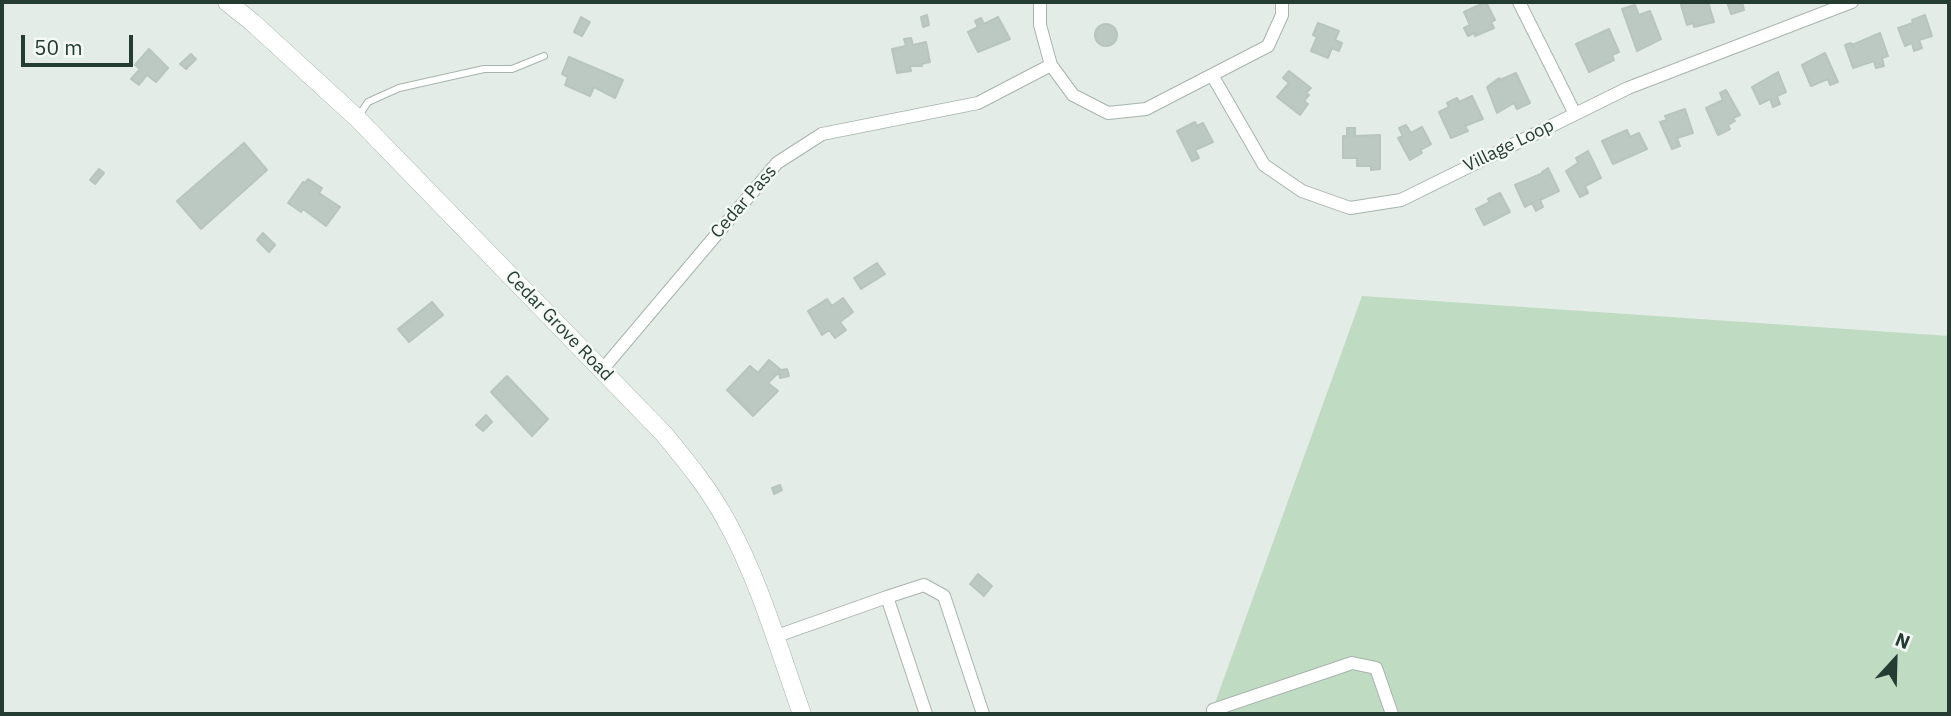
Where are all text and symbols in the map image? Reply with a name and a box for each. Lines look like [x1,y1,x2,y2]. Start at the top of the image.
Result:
scale bar [24,21,136,65]
text: 50 m [34,33,83,61]
street label: Village Loop [1460,115,1558,177]
street label: Cedar Pass [706,161,782,243]
street label: Cedar Grove Road [501,266,617,386]
north arrow [1860,625,1930,695]
text: N [1892,627,1914,654]

